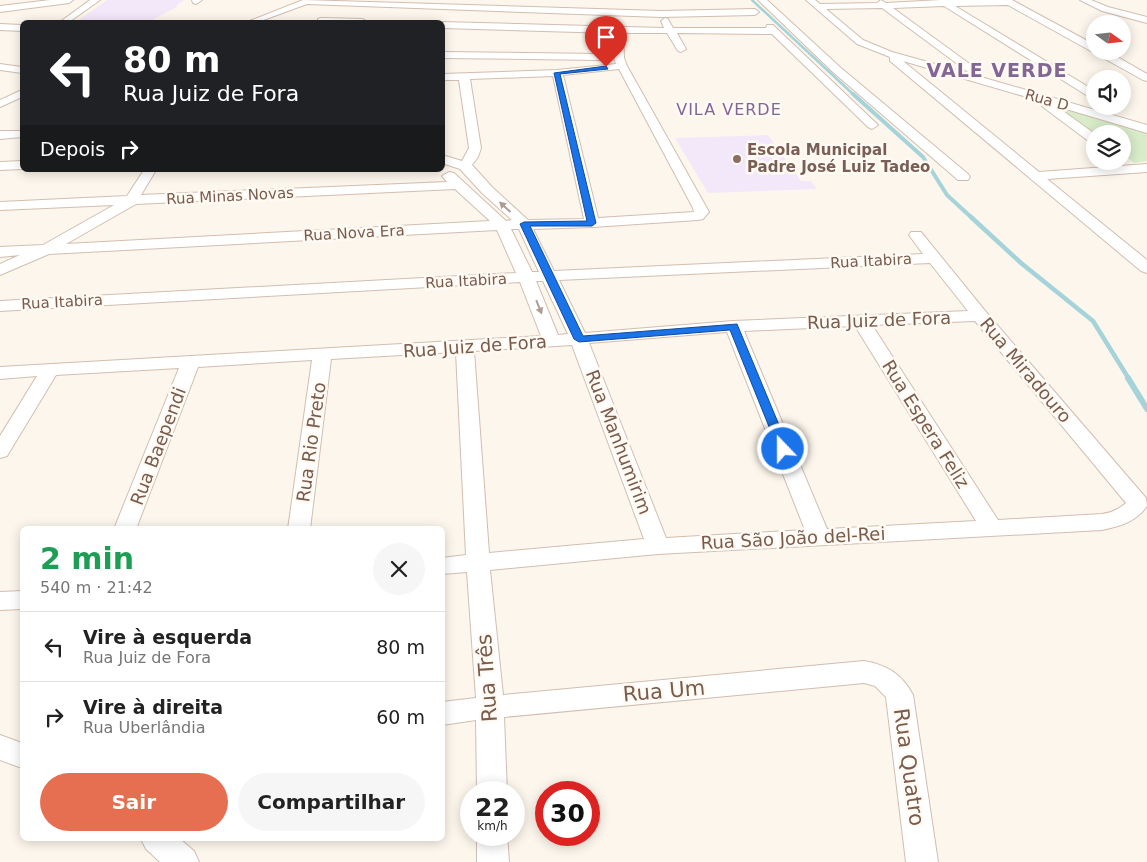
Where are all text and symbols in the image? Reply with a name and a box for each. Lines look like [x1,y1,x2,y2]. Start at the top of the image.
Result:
north arrow [1086,15,1131,60]
map controls [1086,15,1131,170]
pin [585,16,627,67]
icon: arrive [592,23,620,51]
icon: left [40,40,105,105]
text: 80 m [123,40,220,80]
district label: VALE VERDE [927,59,1067,81]
button: sound [1086,70,1131,115]
text: Rua Juiz de Fora [123,81,299,106]
street label: Rua D [1023,85,1071,115]
district label: VILA VERDE [676,100,782,119]
button: layers [1086,125,1131,170]
icon: right [115,135,143,163]
text: Depois [40,138,105,160]
place label: Escola Municipal Padre José Luiz Tadeo [747,141,930,176]
marker: Escola Municipal Padre José Luiz Tadeo [731,153,743,165]
street label: Rua Minas Novas [166,184,295,208]
one-way arrow [499,201,512,212]
street label: Rua Nova Era [303,221,405,245]
street label: Rua Itabira [830,250,912,272]
street label: Rua Itabira [425,270,507,292]
street label: Rua Itabira [21,291,103,313]
one-way arrow [535,300,543,314]
street label: Rua Juiz de Fora [807,307,951,333]
street label: Rua Miradouro [976,313,1076,427]
street label: Rua Juiz de Fora [402,330,548,362]
street label: Rua Espera Feliz [878,356,974,492]
street label: Rua Manhumirim [582,367,656,517]
street label: Rua Rio Preto [292,381,330,503]
street label: Rua Baependi [126,384,190,508]
position arrow [756,422,808,474]
street label: Rua São João del-Rei [700,523,886,553]
text: 2 min [40,541,134,576]
button: close [373,543,425,595]
text: 540 m · 21:42 [40,578,153,597]
text: Vire à esquerda [83,626,252,648]
icon: left [40,633,68,661]
street label: Rua Três [472,633,502,723]
text: 80 m [376,636,425,658]
text: Rua Juiz de Fora [83,648,211,667]
street label: Rua Um [622,675,706,707]
text: Vire à direita [83,696,223,718]
icon: right [40,703,68,731]
text: 60 m [376,706,425,728]
street label: Rua Quatro [889,707,929,827]
text: Rua Uberlândia [83,718,206,737]
button: Sair [40,773,228,831]
button: Compartilhar [238,773,425,831]
speed limit sign: 30 [535,781,600,846]
text: 22 [475,793,510,822]
text: km/h [477,819,508,833]

